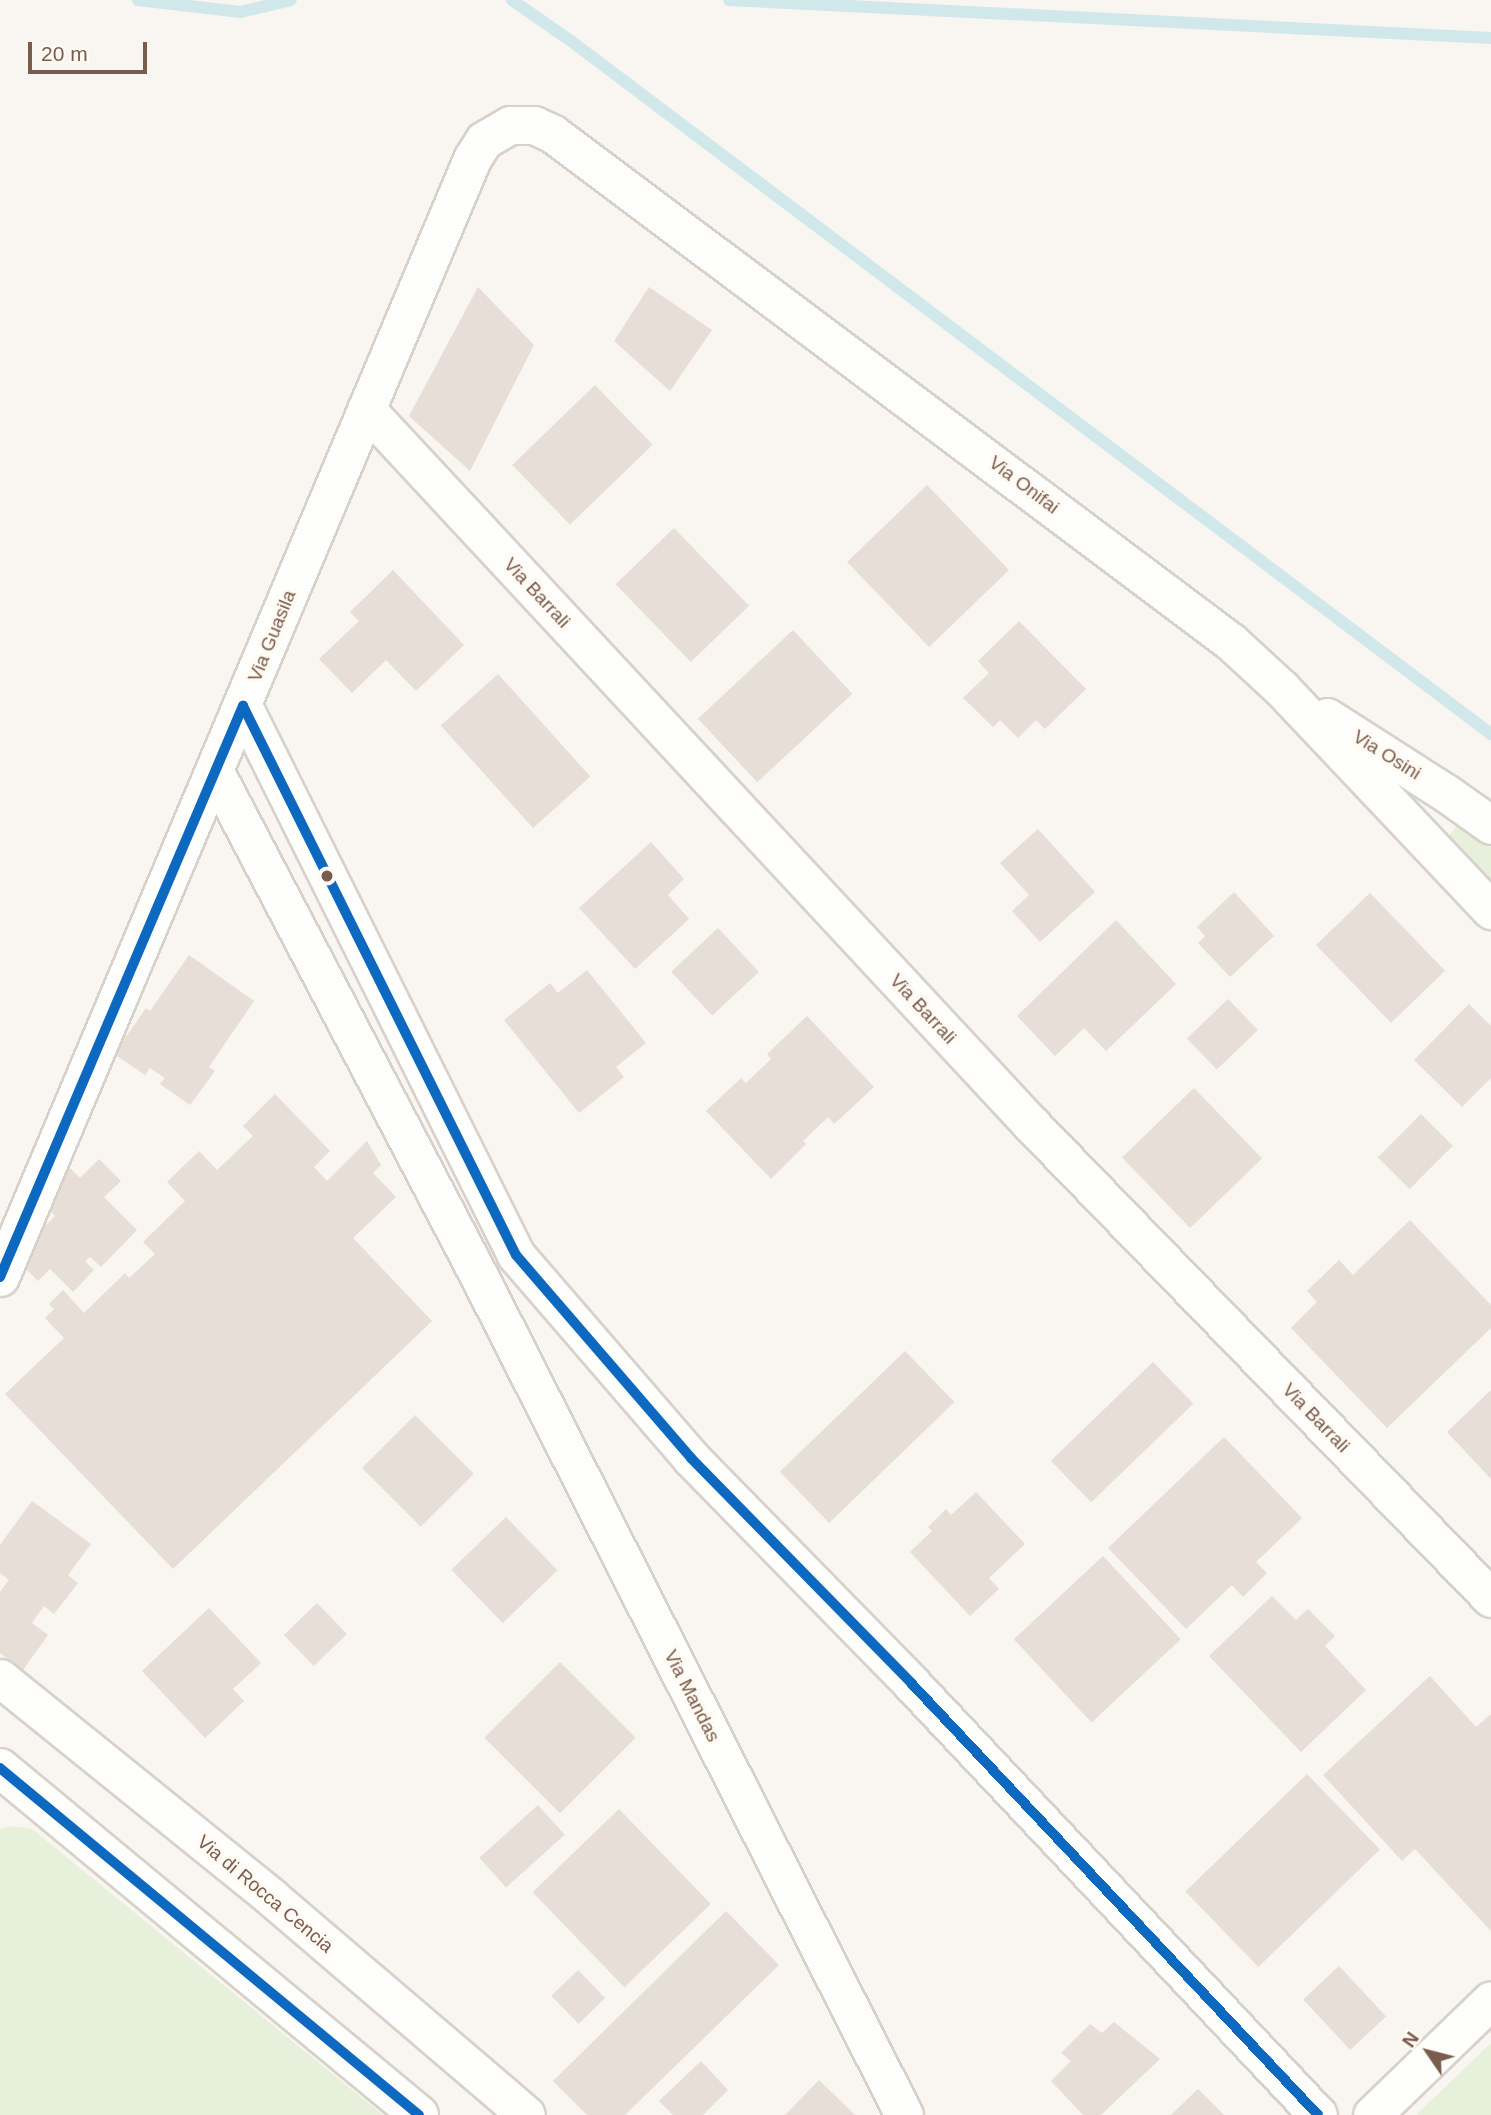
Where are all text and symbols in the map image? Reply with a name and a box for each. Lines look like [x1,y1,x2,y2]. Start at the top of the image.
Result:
scale bar [32,28,150,72]
text: 20 m [41,42,88,65]
street label: Via Onifai [984,451,1064,519]
street label: Via Barrali [499,553,575,633]
street label: Via Guasila [243,587,301,685]
street label: Via Osini [1349,725,1425,785]
unlabelled marker [320,869,334,883]
street label: Via Barrali [885,969,961,1049]
street label: Via Barrali [1277,1379,1355,1457]
street label: Via Mandas [659,1646,725,1746]
street label: Via di Rocca Cencia [192,1830,338,1958]
north arrow [1393,2017,1463,2087]
text: N [1398,2028,1423,2051]

